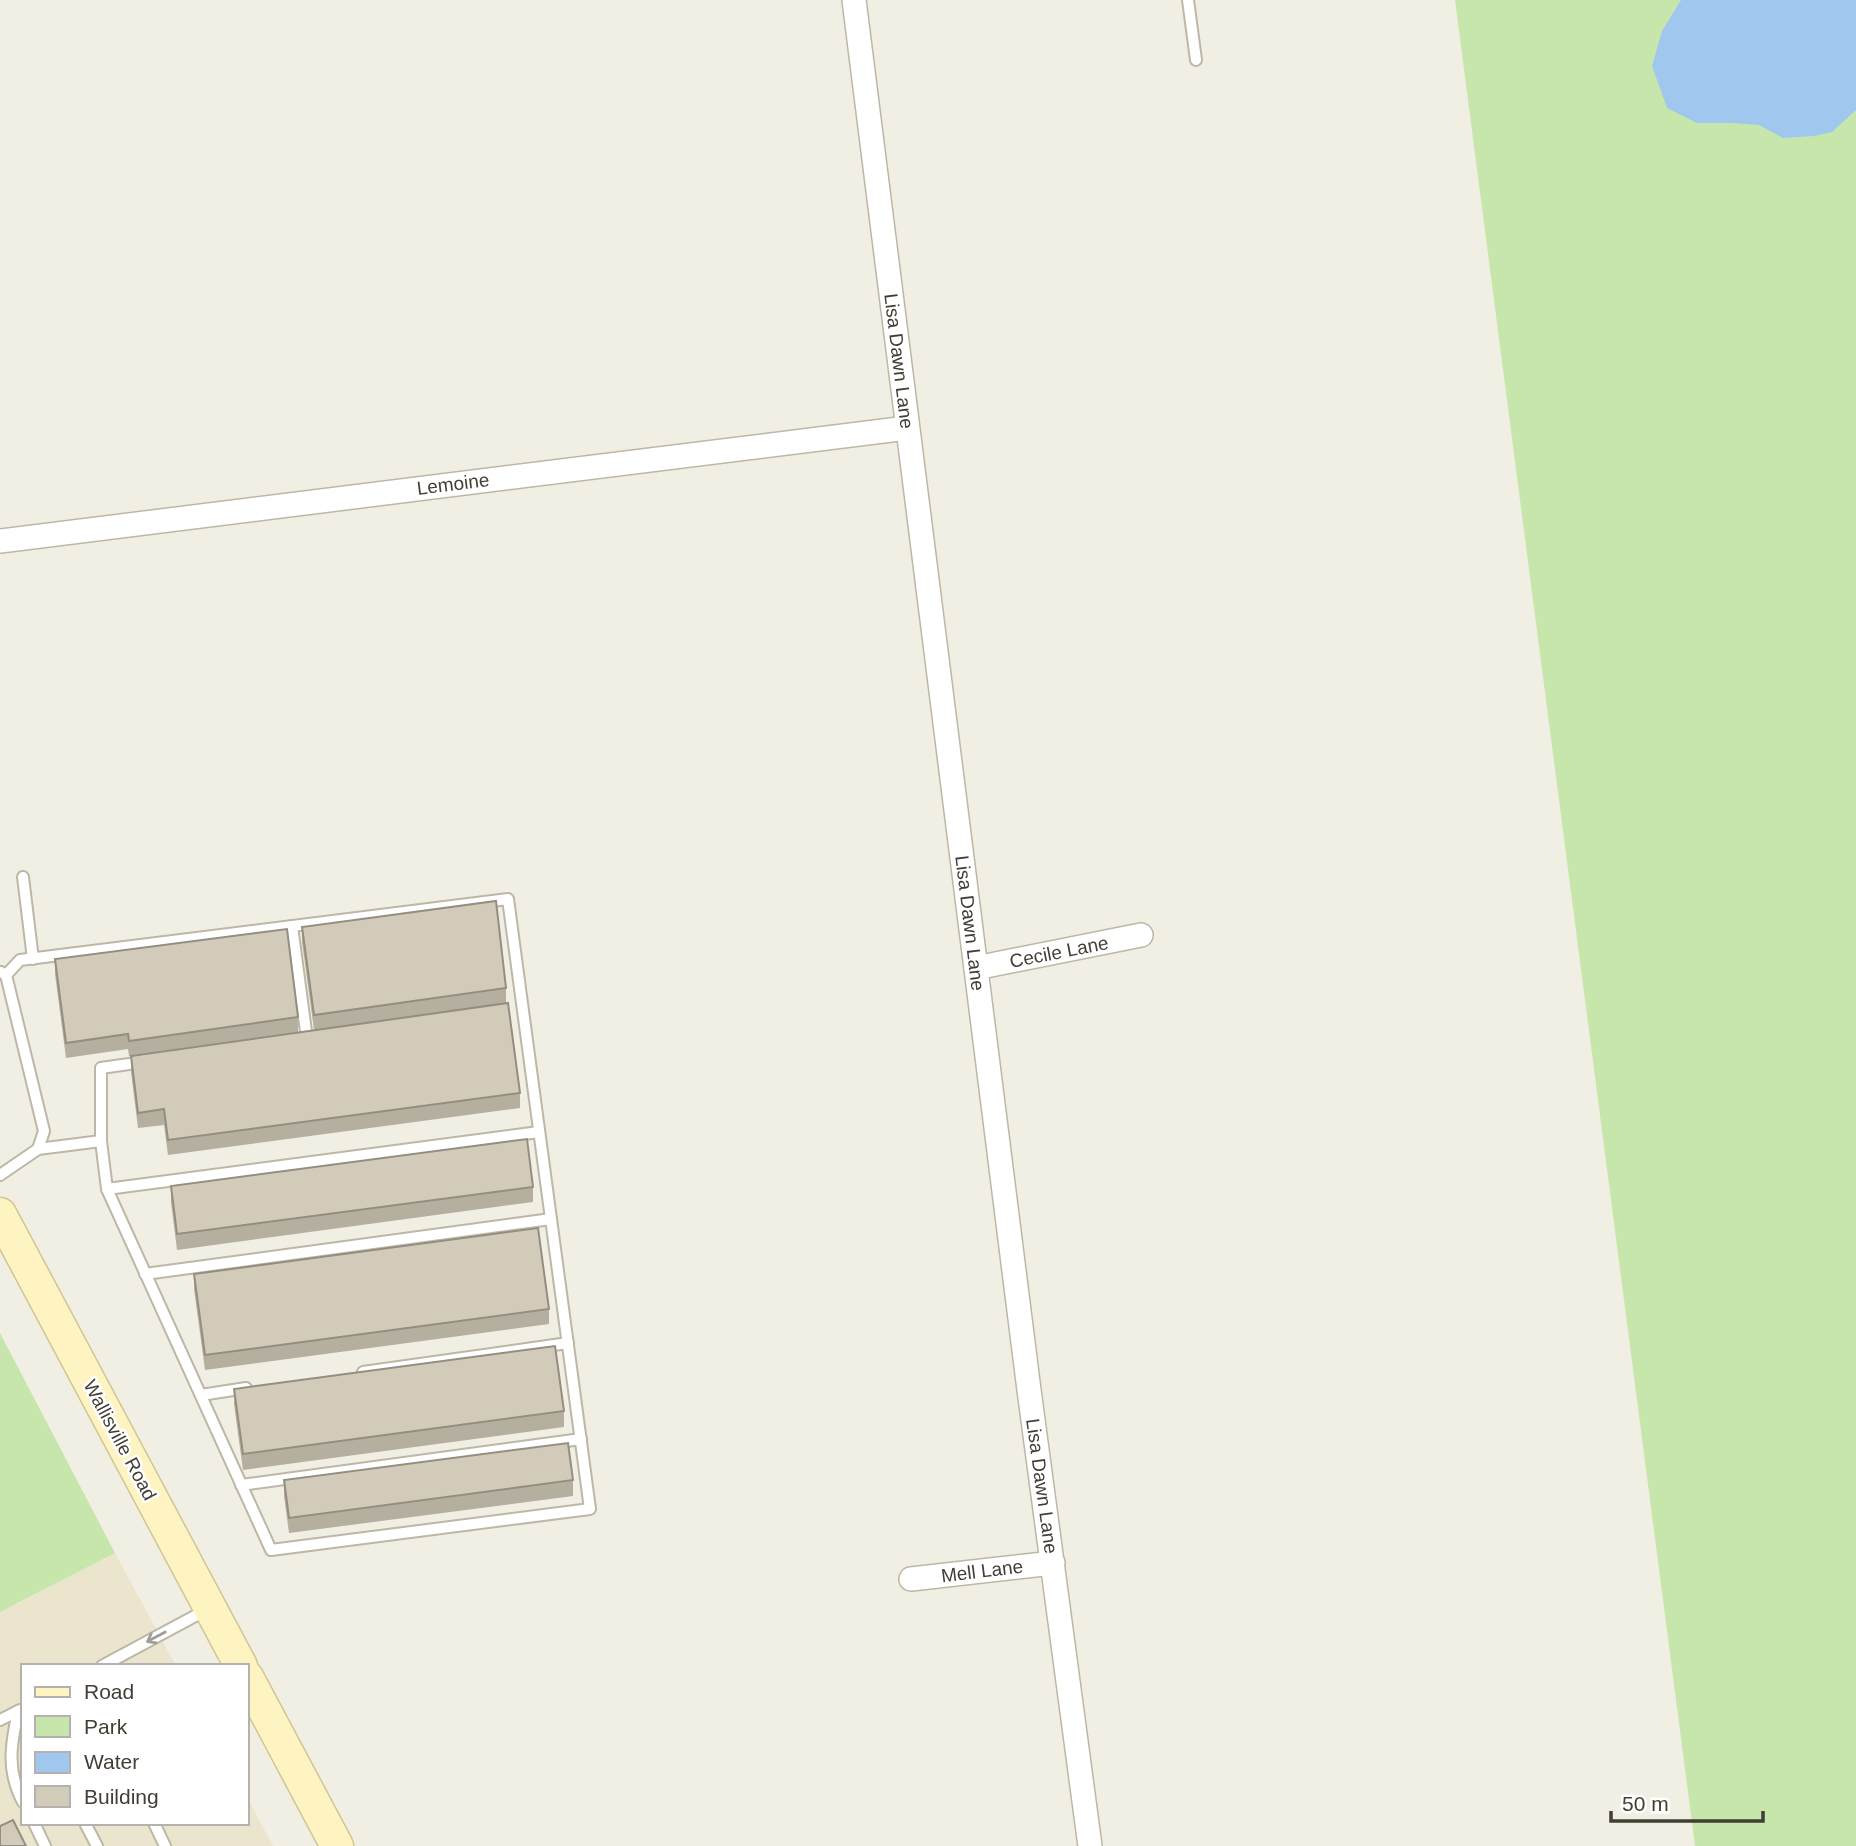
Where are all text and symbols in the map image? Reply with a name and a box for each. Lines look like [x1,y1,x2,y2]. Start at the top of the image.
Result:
street label: Lisa Dawn Lane [880,292,918,430]
street label: Lemoine [416,469,490,499]
street label: Lisa Dawn Lane [951,854,989,992]
street label: Cecile Lane [1008,932,1110,972]
street label: Wallisville Road [79,1376,161,1504]
street label: Lisa Dawn Lane [1022,1417,1062,1555]
street label: Mell Lane [940,1556,1024,1586]
one-way arrow [146,1631,167,1644]
legend [21,1664,248,1825]
text: Road [84,1680,134,1703]
text: Park [84,1715,128,1738]
text: Water [84,1750,139,1773]
scale bar [1611,1780,1763,1824]
text: Building [84,1785,159,1808]
text: 50 m [1622,1792,1669,1815]

